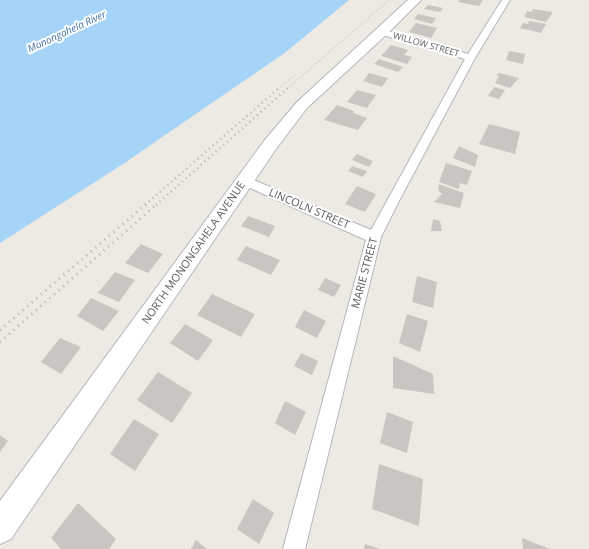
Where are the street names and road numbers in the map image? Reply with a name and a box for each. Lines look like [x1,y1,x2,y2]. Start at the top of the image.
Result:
street label: WILLOW STREET [392,30,460,60]
street label: NORTH MONONGAHELA AVENUE [140,179,248,327]
street label: LINCOLN STREET [267,186,351,232]
street label: MARIE STREET [349,236,381,310]

